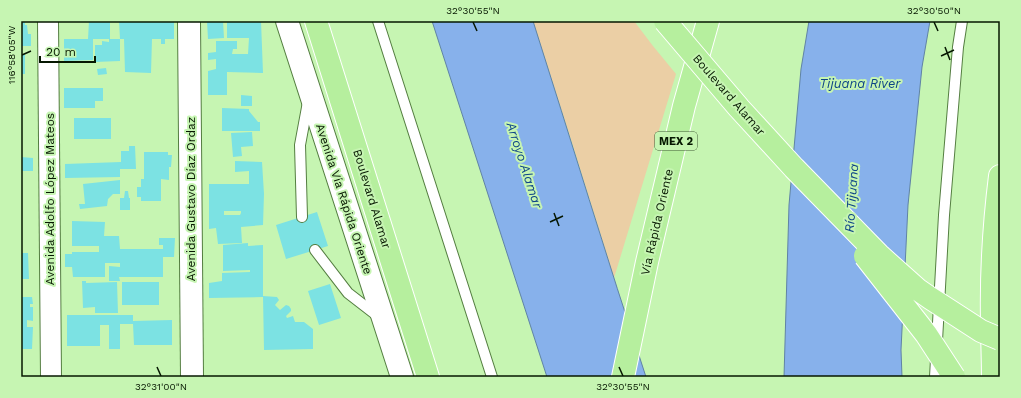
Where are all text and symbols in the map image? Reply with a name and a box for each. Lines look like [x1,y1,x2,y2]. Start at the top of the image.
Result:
text: 32°30'55"N [446,5,500,16]
text: 32°30'50"N [907,5,961,16]
text: 116°58'05"W [6,25,17,84]
scale bar [40,38,95,64]
text: 20 m [46,45,76,59]
street label: Boulevard Alamar [690,52,768,139]
water label: Tijuana River [820,76,901,91]
street label: Avenida Adolfo López Mateos [43,113,57,285]
street label: Avenida Gustavo Díaz Ordaz [184,117,198,281]
water label: Arroyo Alamar [503,119,546,211]
street label: Avenida Vía Rápida Oriente [313,122,375,276]
road number: MEX 2 [655,132,697,150]
street label: Boulevard Alamar [350,148,394,250]
water label: Río Tijuana [842,163,861,233]
street label: Vía Rápida Oriente [638,168,676,276]
text: 32°31'00"N [135,381,187,392]
text: 32°30'55"N [596,381,650,392]

